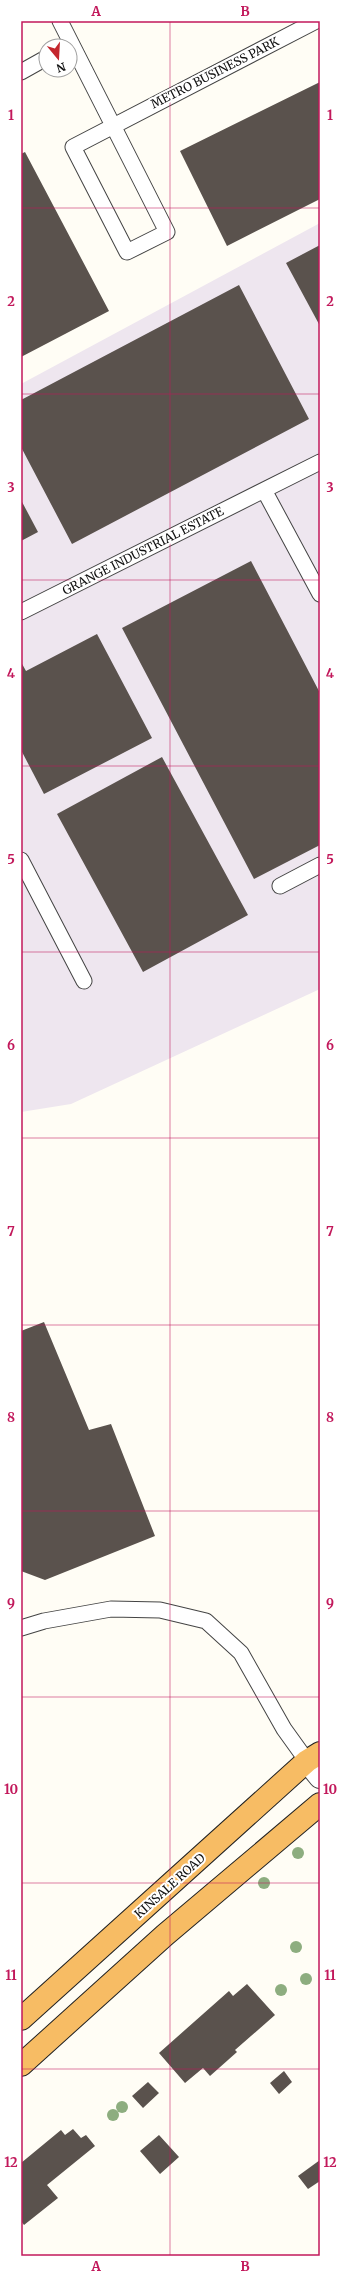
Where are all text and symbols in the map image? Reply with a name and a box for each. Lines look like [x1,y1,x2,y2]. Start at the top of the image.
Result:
text: A [90,3,101,20]
text: B [240,3,250,20]
street label: METRO BUSINESS PARK [148,34,282,111]
north arrow [38,38,78,78]
text: N [55,60,67,76]
text: 1 [8,107,14,124]
text: 1 [327,107,333,124]
text: 2 [7,293,15,310]
text: 2 [326,293,334,310]
text: 3 [7,479,15,496]
text: 3 [326,479,334,496]
street label: GRANGE INDUSTRIAL ESTATE [60,503,226,598]
text: 4 [7,665,16,682]
text: 4 [326,665,335,682]
text: 5 [7,851,15,868]
text: 5 [326,851,334,868]
text: 6 [7,1037,15,1054]
text: 6 [326,1037,334,1054]
text: 7 [7,1223,15,1240]
text: 7 [326,1223,334,1240]
text: 8 [7,1409,15,1426]
text: 8 [326,1409,334,1426]
text: 9 [7,1595,15,1612]
text: 9 [326,1595,334,1612]
text: 10 [4,1781,18,1798]
text: 10 [323,1781,337,1798]
street label: KINSALE ROAD [131,1850,208,1921]
text: 11 [5,1967,17,1984]
text: 11 [324,1967,336,1984]
text: 12 [4,2154,18,2171]
text: 12 [323,2154,337,2171]
text: A [90,2258,101,2275]
text: B [240,2258,250,2275]

